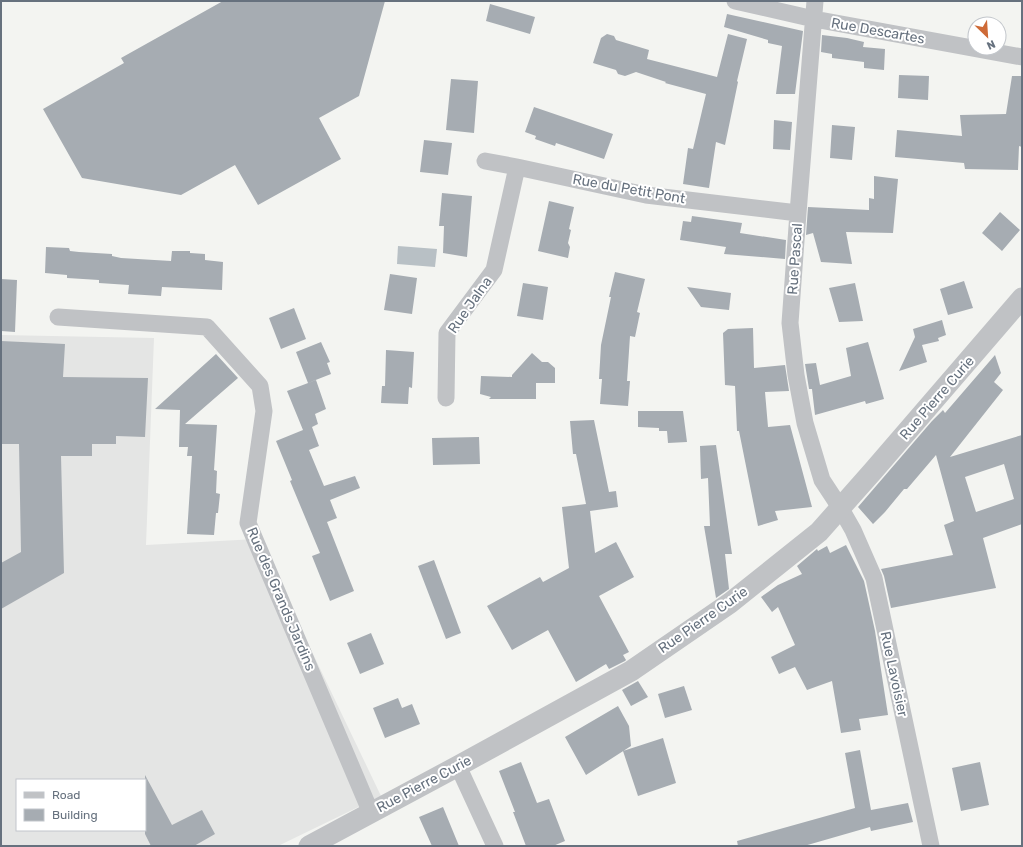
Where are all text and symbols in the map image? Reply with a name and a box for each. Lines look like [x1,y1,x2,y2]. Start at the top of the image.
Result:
street label: Rue Descartes [830,14,926,48]
north arrow [967,16,1007,56]
text: N [985,37,997,52]
street label: Rue du Petit Pont [571,171,687,207]
street label: Rue Pascal [784,223,806,295]
street label: Rue Jalna [444,273,496,337]
street label: Rue Pierre Curie [896,353,978,443]
street label: Rue des Grands Jardins [243,525,319,673]
street label: Rue Pierre Curie [655,583,751,657]
street label: Rue Lavoisier [877,630,911,719]
street label: Rue Pierre Curie [374,752,475,816]
legend [16,779,146,831]
text: Road [52,788,80,802]
text: Building [52,808,98,822]

